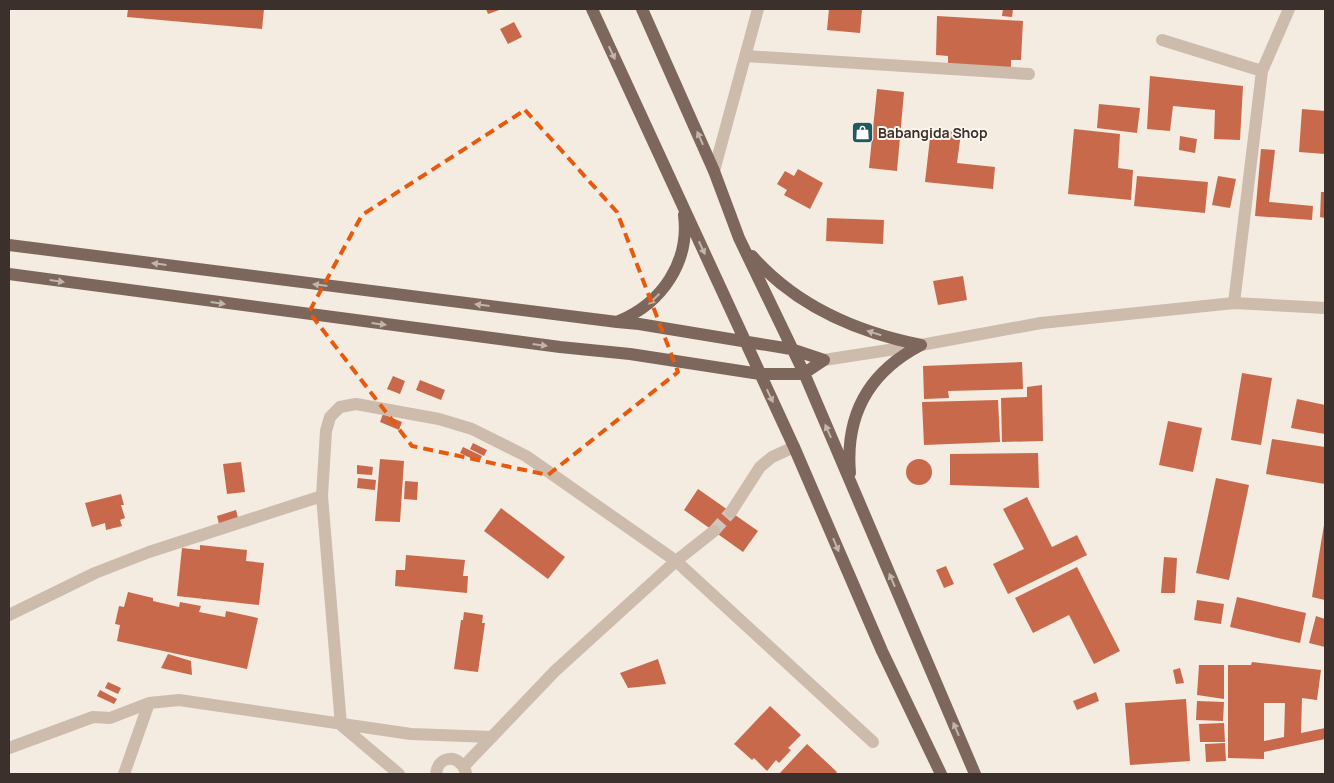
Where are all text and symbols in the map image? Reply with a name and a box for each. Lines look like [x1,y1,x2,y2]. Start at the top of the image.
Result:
one-way arrow [609,46,617,60]
shop icon: Babangida Shop [850,121,874,145]
place label: Babangida Shop [878,123,988,142]
one-way arrow [695,131,703,145]
one-way arrow [698,241,706,255]
one-way arrow [151,260,167,268]
one-way arrow [49,277,65,285]
one-way arrow [312,280,328,288]
one-way arrow [648,293,660,305]
one-way arrow [210,299,226,307]
one-way arrow [473,301,489,309]
one-way arrow [372,320,388,328]
one-way arrow [866,329,881,337]
one-way arrow [533,341,549,349]
one-way arrow [767,389,775,403]
one-way arrow [823,424,831,438]
one-way arrow [832,538,840,552]
one-way arrow [888,573,896,587]
one-way arrow [952,722,960,736]

